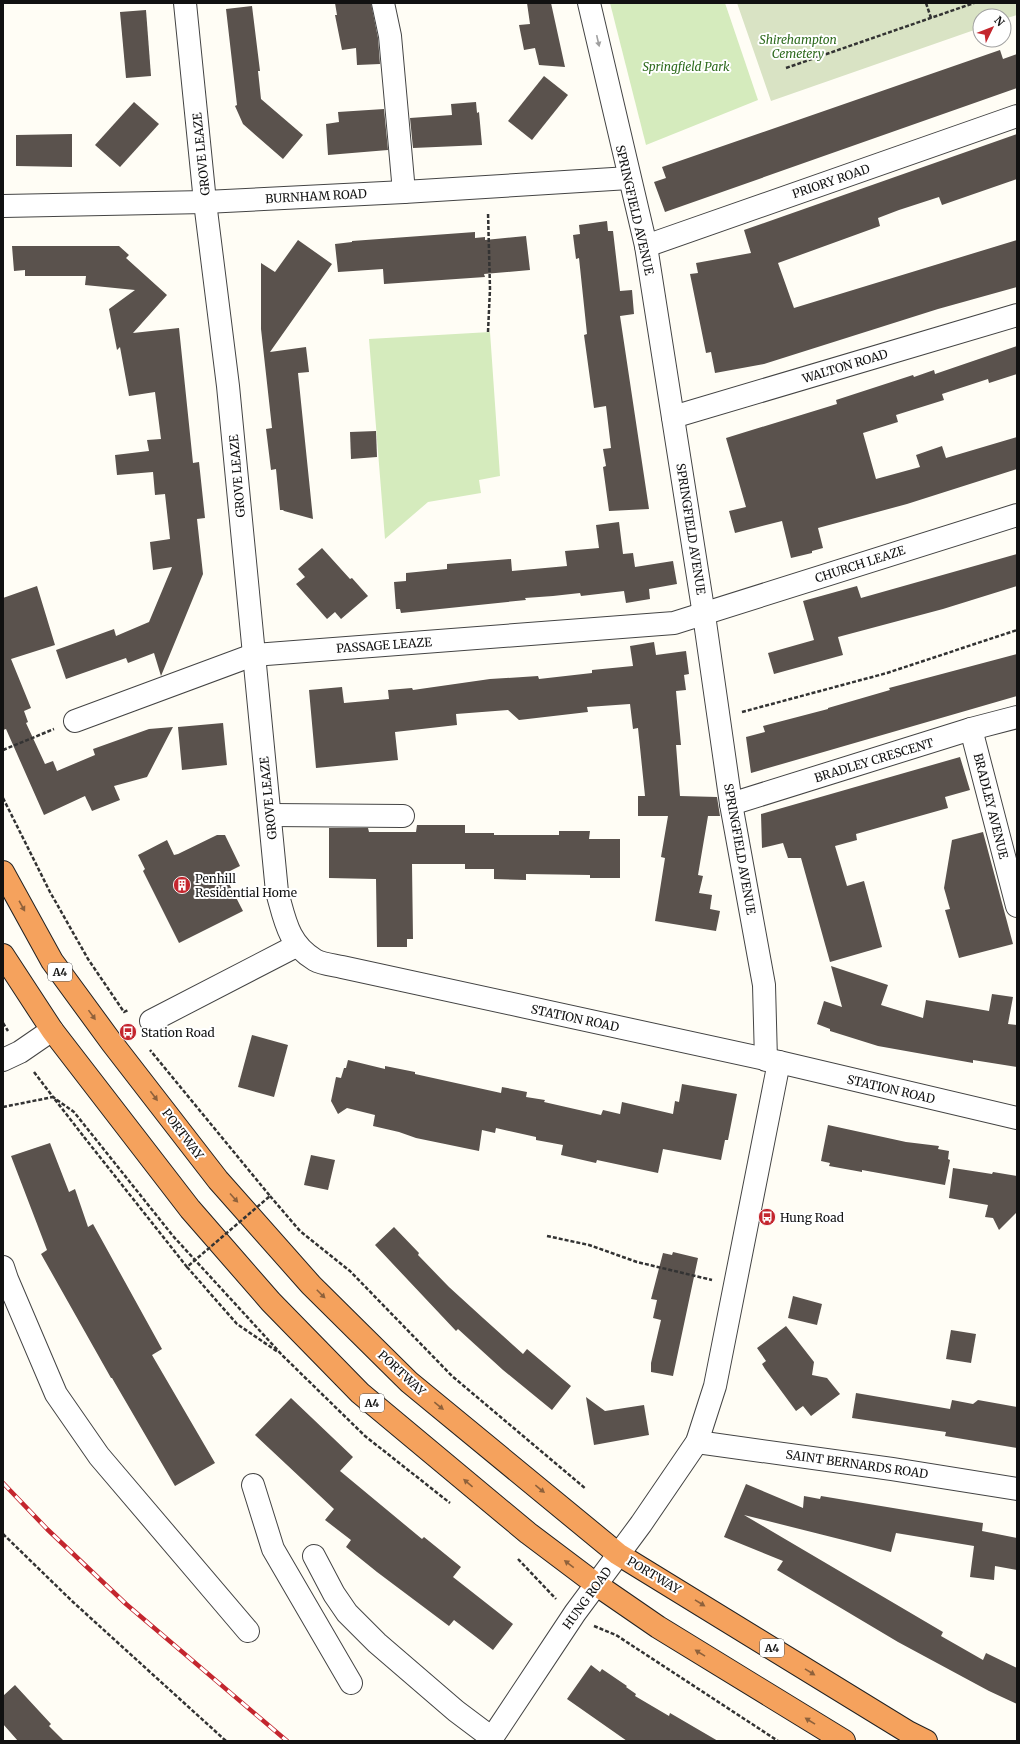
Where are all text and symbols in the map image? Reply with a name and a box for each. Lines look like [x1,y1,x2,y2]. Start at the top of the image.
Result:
north arrow [972,8,1012,48]
text: N [991,13,1008,29]
park label: Shirehampton Cemetery [759,32,837,61]
one-way arrow [595,35,601,47]
park label: Springfield Park [643,59,730,74]
street label: GROVE LEAZE [189,111,213,196]
street label: SPRINGFIELD AVENUE [613,144,657,277]
street label: PRIORY ROAD [790,161,872,201]
street label: BURNHAM ROAD [265,186,367,206]
street label: WALTON ROAD [799,346,890,386]
street label: GROVE LEAZE [226,433,248,518]
street label: SPRINGFIELD AVENUE [673,462,709,596]
street label: CHURCH LEAZE [813,542,907,586]
street label: PASSAGE LEAZE [336,634,433,656]
street label: BRADLEY CRESCENT [813,735,936,785]
street label: BRADLEY AVENUE [971,752,1012,861]
street label: GROVE LEAZE [256,755,280,840]
street label: SPRINGFIELD AVENUE [721,782,759,916]
place label: Penhill Residential Home [195,871,297,900]
building icon: Penhill Residential Home [172,875,192,895]
one-way arrow [18,900,25,912]
road number: A4 [48,963,72,981]
street label: STATION ROAD [530,1001,620,1035]
one-way arrow [88,1010,96,1021]
bus stop icon: Station Road [118,1022,138,1042]
place label: Station Road [141,1025,215,1040]
street label: STATION ROAD [846,1072,936,1106]
one-way arrow [150,1090,158,1101]
street label: PORTWAY [159,1106,207,1163]
one-way arrow [229,1193,239,1203]
bus stop icon: Hung Road [757,1207,777,1227]
place label: Hung Road [780,1210,844,1225]
one-way arrow [316,1290,326,1299]
street label: PORTWAY [375,1347,429,1399]
road number: A4 [360,1394,384,1412]
one-way arrow [434,1402,445,1411]
street label: SAINT BERNARDS ROAD [785,1447,929,1481]
one-way arrow [462,1479,473,1487]
one-way arrow [534,1485,545,1494]
street label: PORTWAY [625,1553,684,1597]
one-way arrow [564,1560,575,1568]
street label: HUNG ROAD [559,1564,615,1632]
one-way arrow [695,1599,705,1607]
road number: A4 [760,1639,784,1657]
one-way arrow [695,1649,705,1657]
one-way arrow [805,1668,815,1676]
one-way arrow [804,1718,816,1725]

